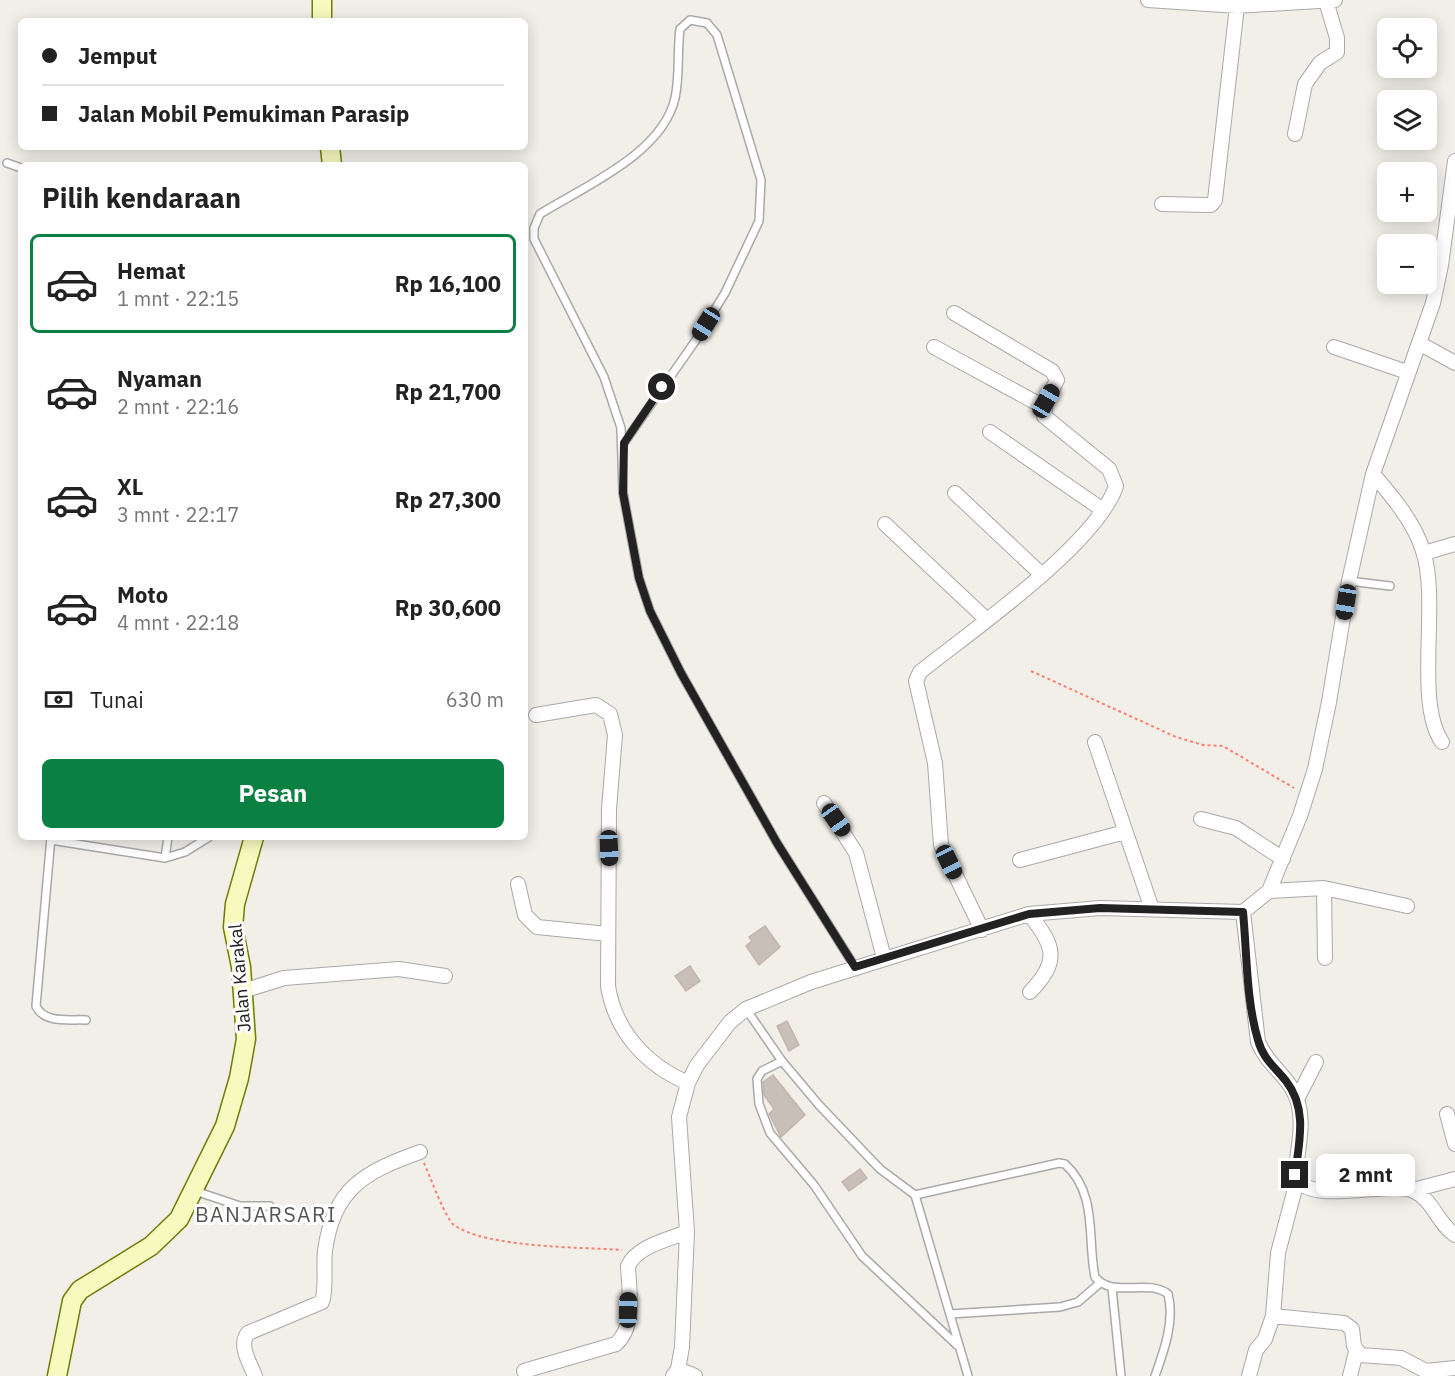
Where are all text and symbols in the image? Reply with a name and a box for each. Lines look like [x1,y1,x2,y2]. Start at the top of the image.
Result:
map controls [1377,18,1437,294]
button: locate [1377,18,1437,78]
text: Jemput [78,41,157,70]
button: layers [1377,90,1437,150]
text: Jalan Mobil Pemukiman Parasip [78,99,409,128]
button: + [1377,162,1437,222]
text: Pilih kendaraan [42,180,241,215]
button: − [1377,234,1437,294]
text: Hemat [117,256,186,285]
icon: car [45,257,99,311]
text: Rp 16,100 [395,269,501,298]
text: 1 mnt · 22:15 [117,285,239,312]
car [689,304,723,344]
text: Nyaman [117,364,202,393]
icon: car [45,365,99,419]
route start [648,373,675,400]
text: Rp 21,700 [395,377,501,406]
car [1029,381,1063,421]
text: 2 mnt · 22:16 [117,393,239,420]
text: XL [117,472,143,501]
icon: car [45,473,99,527]
text: Rp 27,300 [395,485,501,514]
text: 3 mnt · 22:17 [117,501,239,528]
text: Moto [117,580,168,609]
icon: car [45,581,99,635]
car [1334,583,1358,621]
text: Rp 30,600 [395,593,501,622]
text: 4 mnt · 22:18 [117,609,239,636]
icon: cash [42,683,75,716]
text: Tunai [90,685,144,714]
text: 630 m [446,686,504,713]
button: Pesan [42,759,504,828]
car [818,800,854,840]
car [599,830,619,866]
car [933,842,965,882]
street label: Jalan Karakal [223,923,256,1033]
callout: 2 mnt [1316,1154,1415,1196]
route end [1281,1161,1308,1188]
text: 2 mnt [1338,1161,1393,1188]
district label: BANJARSARI [195,1200,337,1228]
car [619,1292,637,1328]

